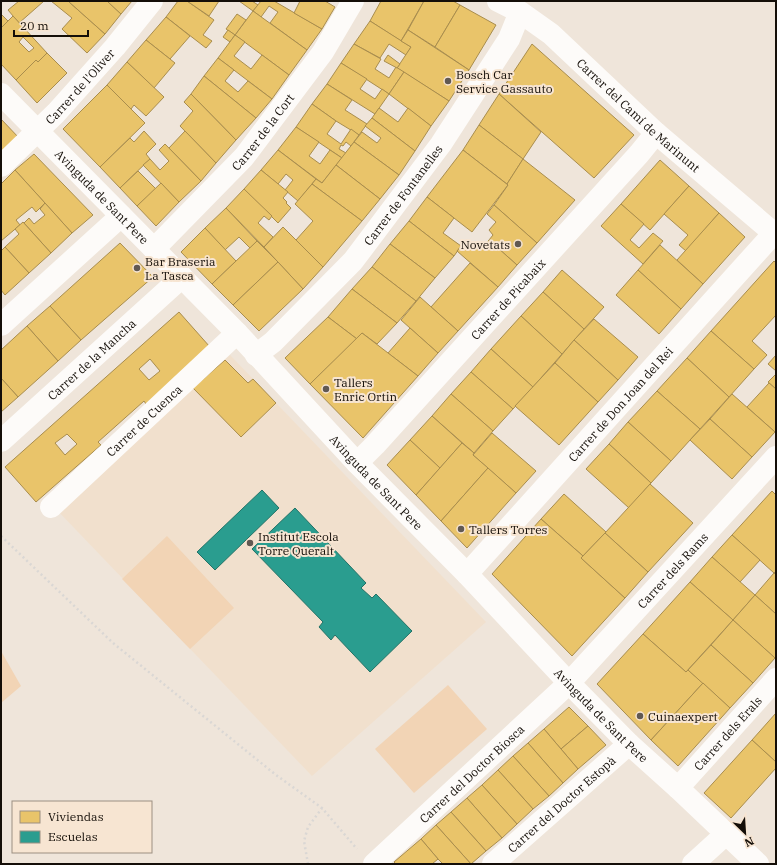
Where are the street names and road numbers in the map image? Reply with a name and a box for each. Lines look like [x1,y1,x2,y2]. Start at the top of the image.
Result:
street label: Carrer de l'Oliver [42,45,118,127]
street label: Carrer del Camí de Marinunt [574,55,703,175]
street label: Carrer de la Cort [228,90,297,173]
street label: Carrer de Fontanelles [360,142,445,248]
street label: Avinguda de Sant Pere [52,146,152,247]
street label: Carrer de Picabaix [467,255,548,342]
street label: Carrer de la Mancha [44,315,139,403]
street label: Carrer de Don Joan del Rei [565,343,676,464]
street label: Carrer de Cuenca [103,381,185,459]
street label: Avinguda de Sant Pere [327,431,426,533]
street label: Carrer dels Rams [634,529,711,611]
street label: Avinguda de Sant Pere [551,665,651,765]
street label: Carrer dels Erals [690,693,765,773]
street label: Carrer del Doctor Biosca [416,721,527,826]
street label: Carrer del Doctor Estopà [504,752,619,855]

